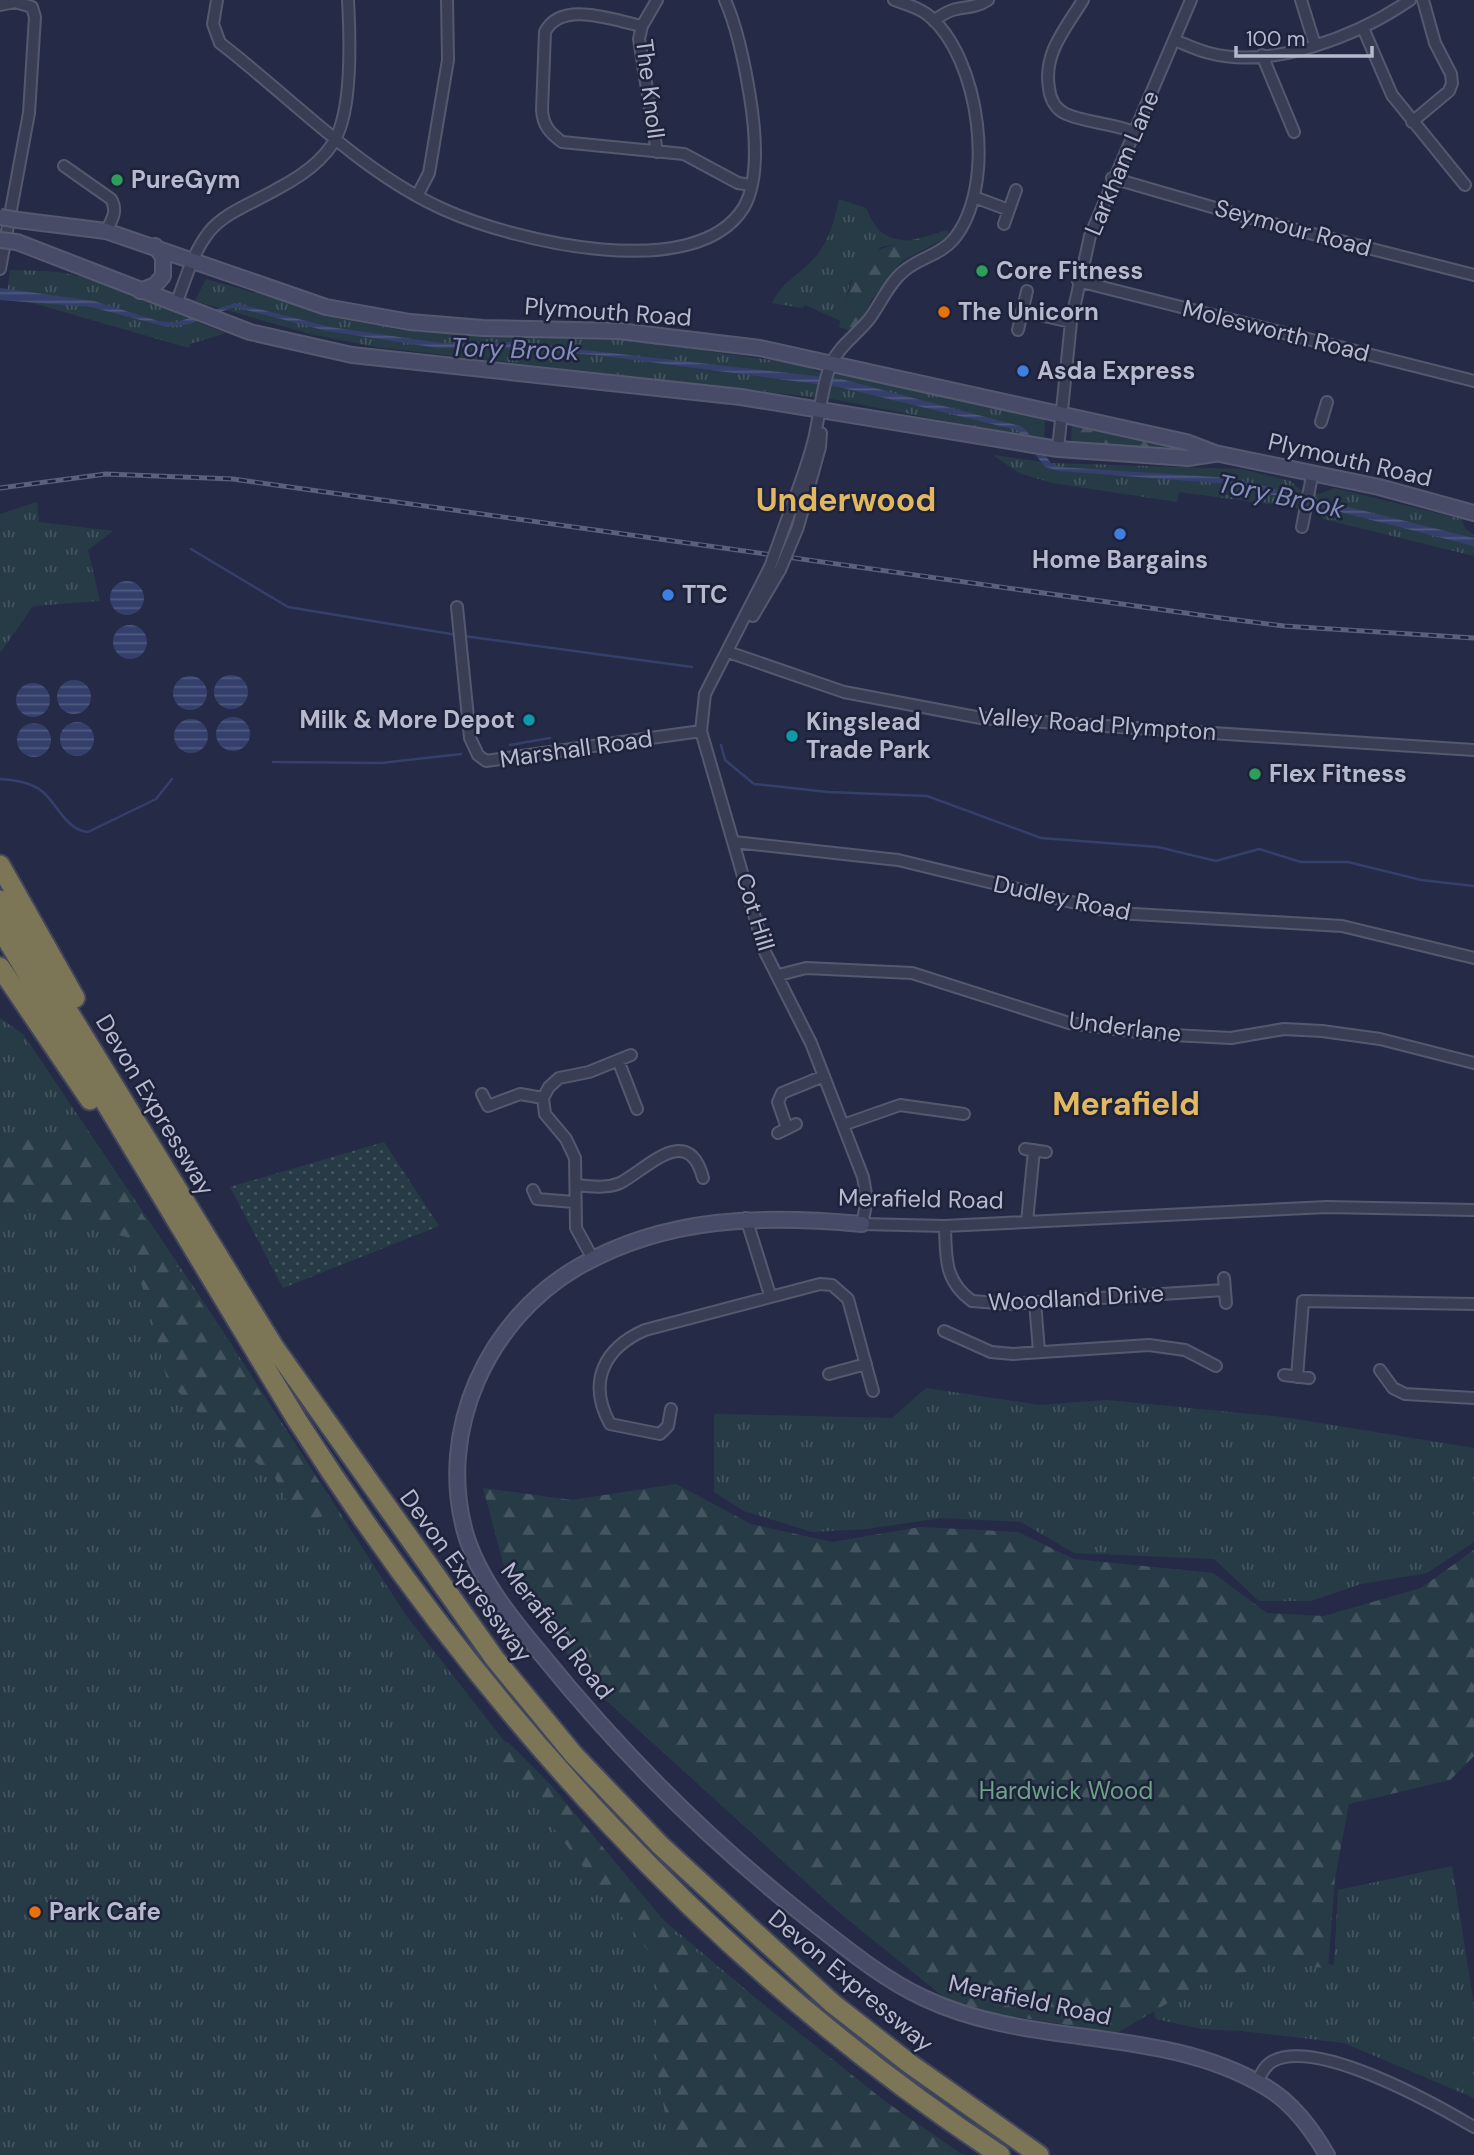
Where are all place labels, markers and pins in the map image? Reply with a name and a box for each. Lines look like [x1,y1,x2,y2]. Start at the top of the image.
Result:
place label: PureGym [131,164,240,195]
marker: PureGym [109,172,125,188]
place label: Core Fitness [996,255,1143,286]
marker: Core Fitness [974,263,990,279]
place label: The Unicorn [958,296,1099,327]
marker: The Unicorn [936,304,952,320]
place label: Asda Express [1037,355,1195,386]
marker: Asda Express [1015,363,1031,379]
marker: Home Bargains [1112,526,1128,542]
place label: Home Bargains [1032,544,1208,575]
place label: TTC [682,579,728,610]
marker: TTC [660,587,676,603]
place label: Milk & More Depot [300,704,515,735]
place label: Kingslead Trade Park [806,706,931,765]
marker: Milk & More Depot [521,712,537,728]
marker: Kingslead Trade Park [784,728,800,744]
place label: Flex Fitness [1269,758,1407,789]
marker: Flex Fitness [1247,766,1263,782]
place label: Park Cafe [49,1896,161,1927]
marker: Park Cafe [27,1904,43,1920]

